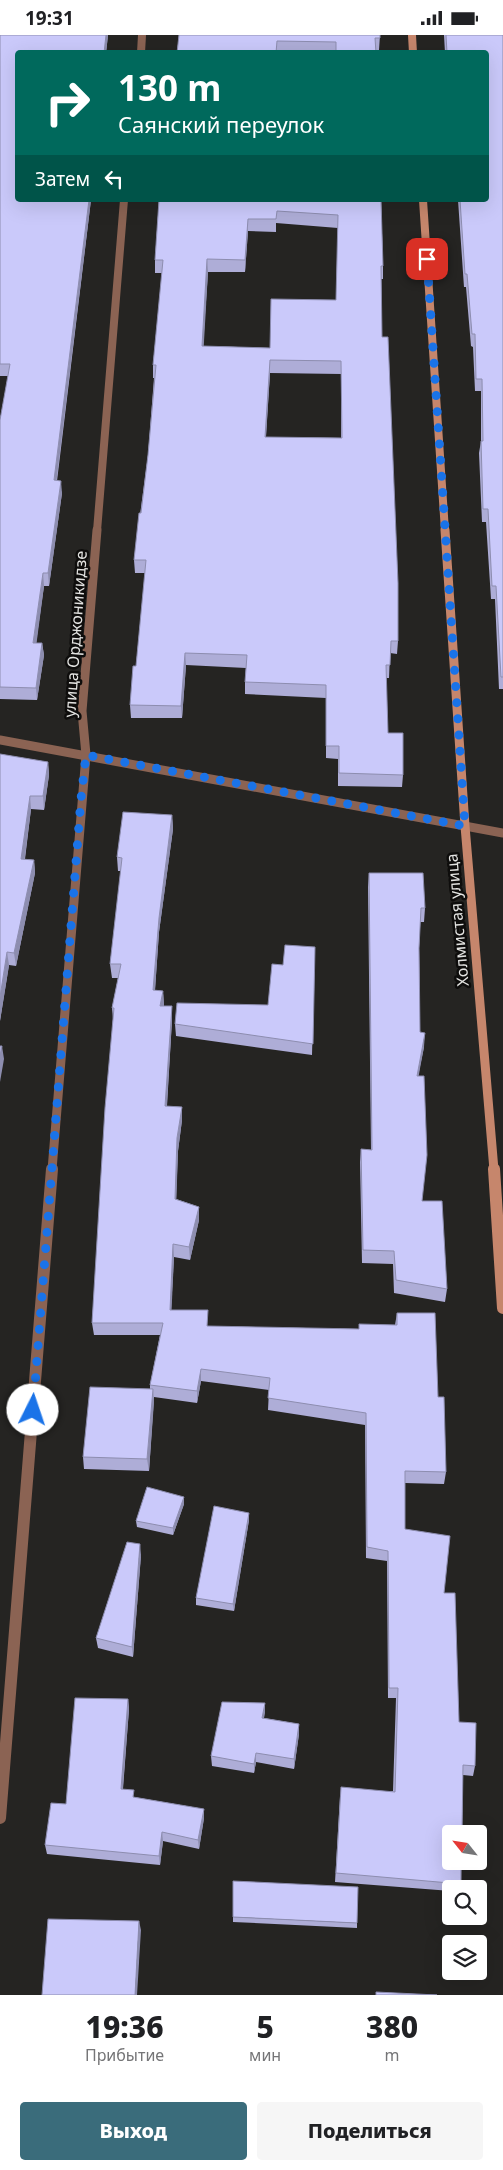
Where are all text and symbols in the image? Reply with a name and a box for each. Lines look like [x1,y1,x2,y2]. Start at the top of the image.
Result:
text: 19:31 [25,5,74,31]
text: 130 m [118,64,221,111]
icon: right [35,70,100,135]
text: Саянский переулок [118,109,324,139]
icon: left [100,165,128,193]
text: Затем [35,166,90,192]
pin [406,238,448,280]
icon: arrive [413,245,441,273]
street label: улица Орджоникидзе [58,550,92,718]
street label: Холмистая улица [440,853,474,987]
position arrow [6,1383,58,1435]
north arrow [442,1825,488,1870]
map controls [442,1825,487,1980]
button: search [442,1880,487,1925]
button: layers [442,1935,487,1980]
text: 19:36 [86,2006,164,2047]
text: 5 [256,2006,274,2047]
text: 380 [366,2006,418,2047]
text: Прибытие [85,2044,164,2066]
text: мин [249,2044,281,2066]
text: m [385,2044,400,2066]
button: Выход [20,2102,247,2160]
button: Поделиться [257,2102,483,2160]

